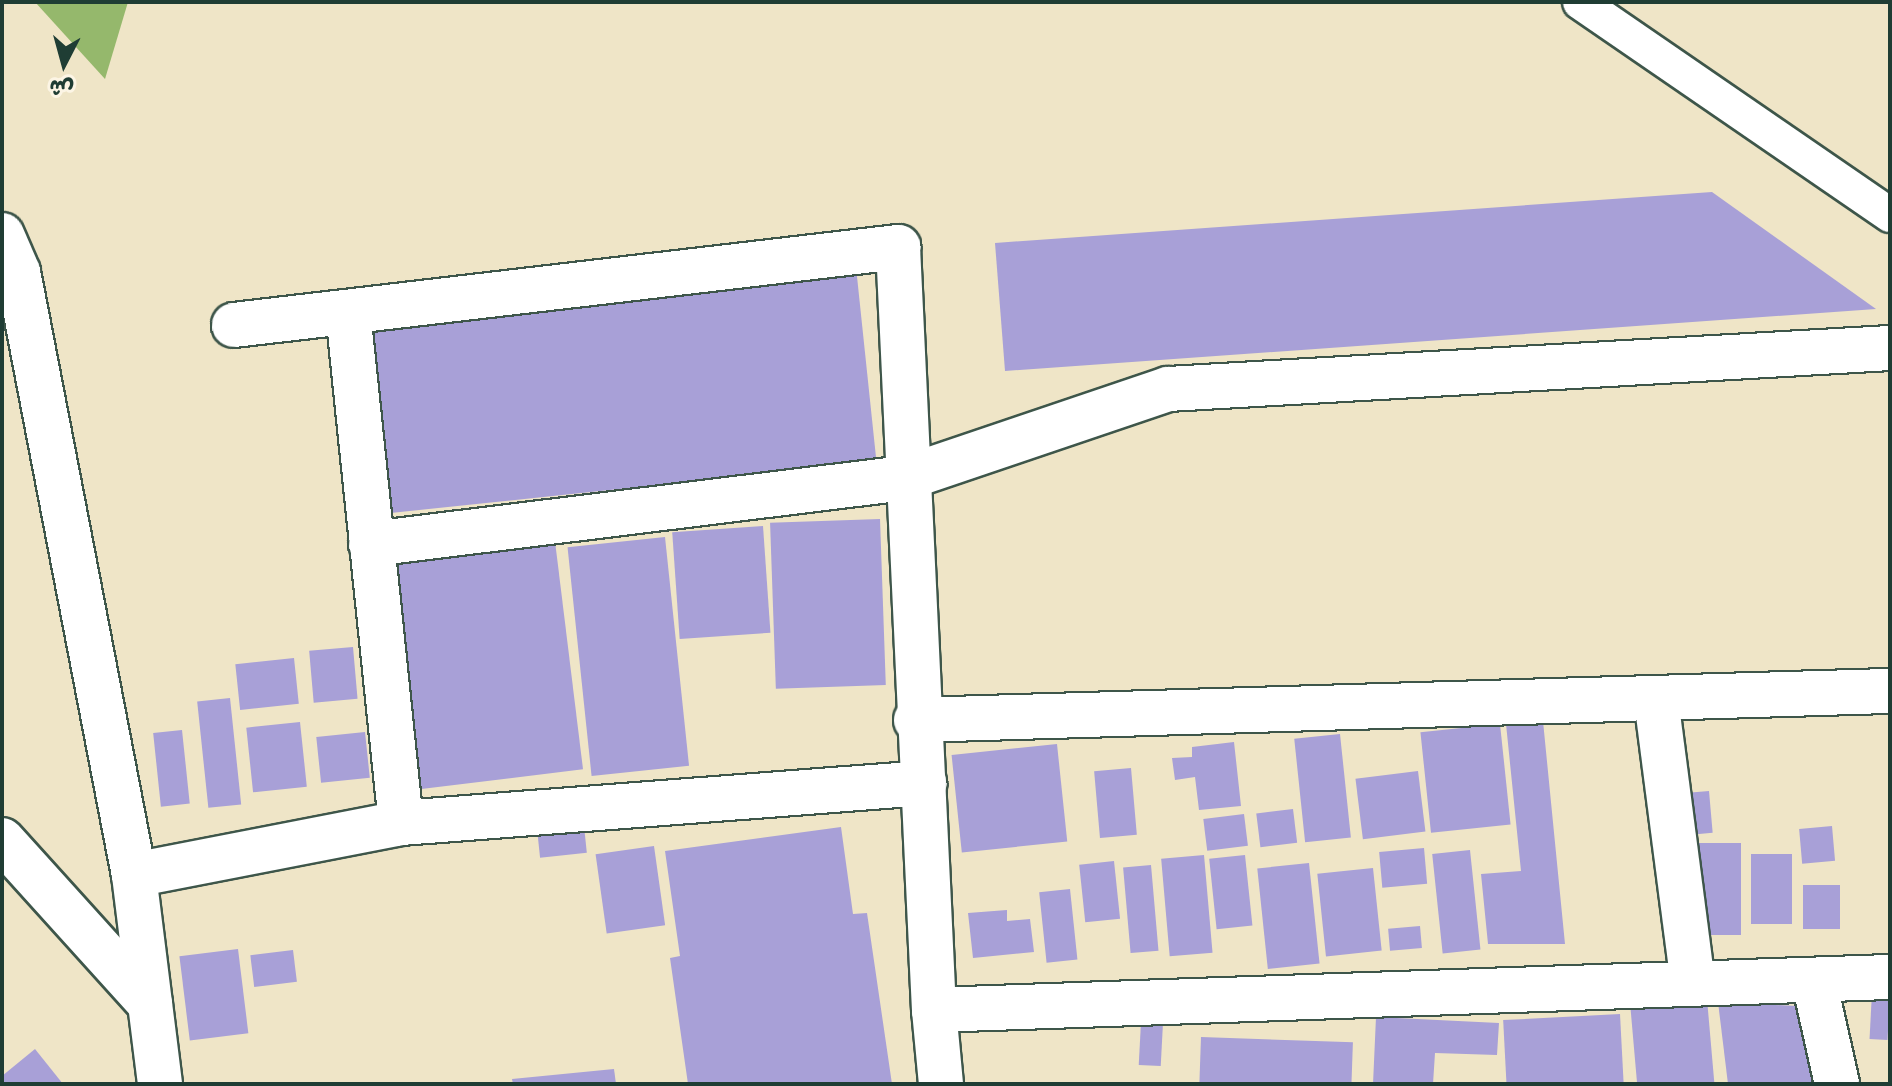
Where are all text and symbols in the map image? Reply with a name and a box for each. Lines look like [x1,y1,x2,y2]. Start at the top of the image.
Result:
north arrow [24,24,104,104]
text: ش [48,73,75,104]

